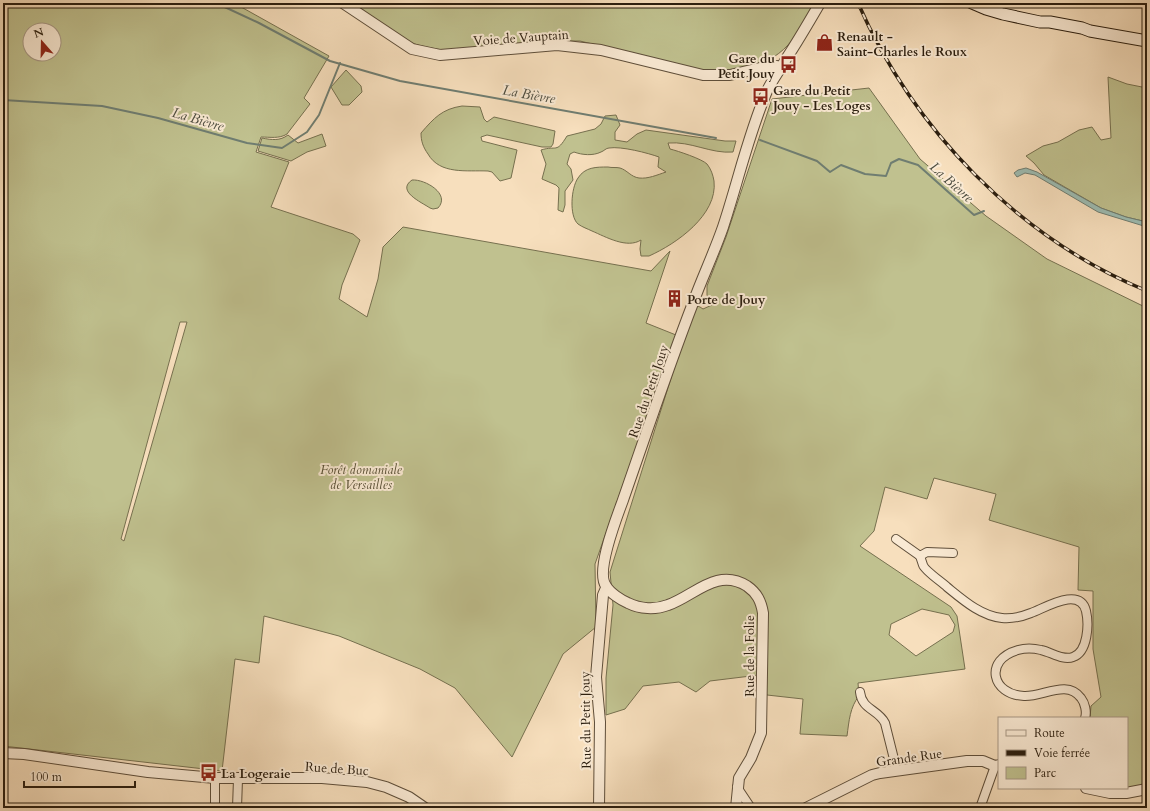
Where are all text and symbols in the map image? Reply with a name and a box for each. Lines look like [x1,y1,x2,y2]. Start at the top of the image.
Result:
north arrow [22,22,62,62]
text: N [32,24,46,42]
street label: Voie de Vauptain [473,26,570,50]
place label: Renault - Saint-Charles le Roux [837,28,967,61]
shop icon: Renault - Saint-Charles le Roux [814,33,834,53]
place label: Gare du Petit Jouy [718,50,776,83]
bus stop icon: Gare du Petit Jouy [778,55,798,75]
water label: La Bièvre [501,81,557,109]
place label: Gare du Petit Jouy - Les Loges [771,82,871,115]
bus stop icon: Gare du Petit Jouy - Les Loges [750,87,770,107]
water label: La Bièvre [170,103,227,136]
water label: La Bièvre [926,158,978,208]
building icon: Porte de Jouy [664,289,684,309]
place label: Porte de Jouy [687,291,766,309]
street label: Rue du Petit Jouy [625,342,673,440]
park label: Forêt domaniale de Versailles [320,461,403,494]
street label: Rue de la Folie [741,615,759,697]
street label: Rue du Petit Jouy [576,671,596,769]
legend [998,717,1128,789]
text: Route [1034,725,1065,741]
street label: Grande Rue [875,744,943,772]
text: Voie ferrée [1034,745,1090,761]
street label: Rue de Buc [305,758,369,780]
scale bar [24,763,135,789]
bus stop icon: La Logeraie [198,763,218,783]
place label: La Logeraie [221,765,291,783]
text: Parc [1034,765,1057,781]
text: 100 m [30,769,63,785]

